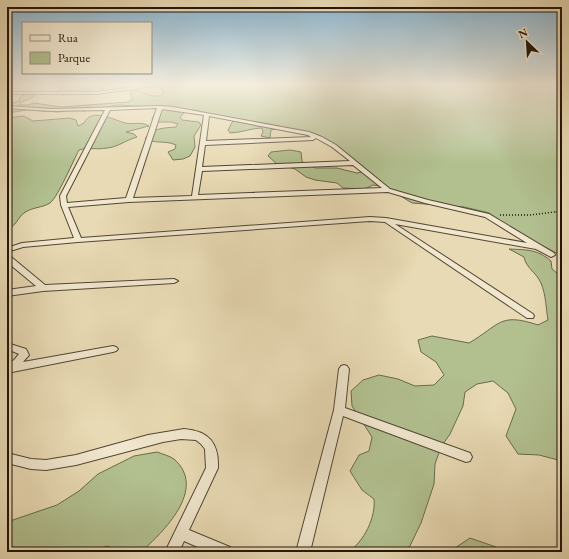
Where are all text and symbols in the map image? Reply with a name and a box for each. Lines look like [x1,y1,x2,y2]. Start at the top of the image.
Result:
legend [22,22,152,74]
north arrow [507,22,547,62]
text: N [516,25,530,41]
text: Rua [58,30,78,46]
text: Parque [58,50,90,66]

